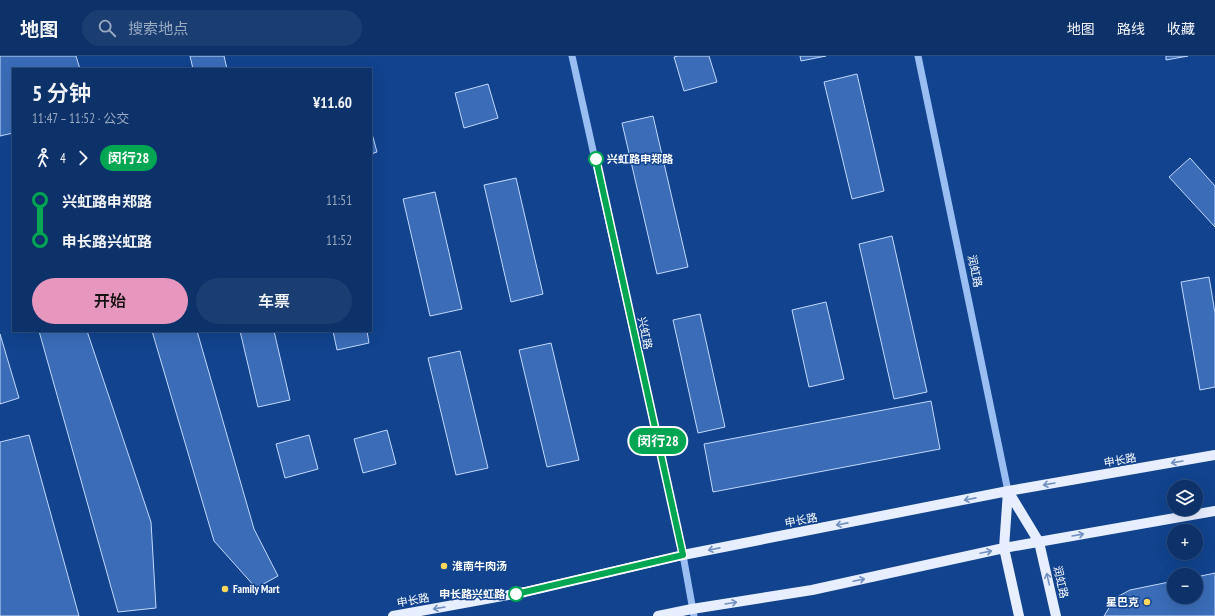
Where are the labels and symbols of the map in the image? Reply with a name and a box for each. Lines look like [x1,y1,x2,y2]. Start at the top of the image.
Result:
marker: 兴虹路申郑路 [588,151,604,167]
place label: 兴虹路申郑路 [607,152,674,166]
street label: 润虹路 [965,253,985,289]
street label: 兴虹路 [635,315,655,351]
line badge: 闵行28 [630,428,686,454]
street label: 申长路 [1103,450,1137,470]
one-way arrow [1170,458,1183,466]
one-way arrow [1042,481,1055,489]
one-way arrow [963,495,976,503]
street label: 申长路 [783,510,819,530]
one-way arrow [836,521,849,529]
one-way arrow [1071,531,1084,539]
one-way arrow [708,546,721,554]
one-way arrow [979,547,992,555]
place label: 淮南牛肉汤 [452,559,507,573]
marker: 淮南牛肉汤 [439,561,449,571]
street label: 润虹路 [1050,564,1072,600]
one-way arrow [1043,573,1051,586]
one-way arrow [852,575,865,583]
place label: Family Mart [233,582,280,596]
marker: Family Mart [220,584,230,594]
marker: 申长路兴虹路 [508,586,524,602]
place label: 申长路兴虹路 [439,587,506,601]
street label: 申长路 [396,590,430,610]
place label: 星巴克 [1106,595,1139,609]
marker: 星巴克 [1142,597,1152,607]
one-way arrow [724,599,737,607]
one-way arrow [433,604,446,612]

